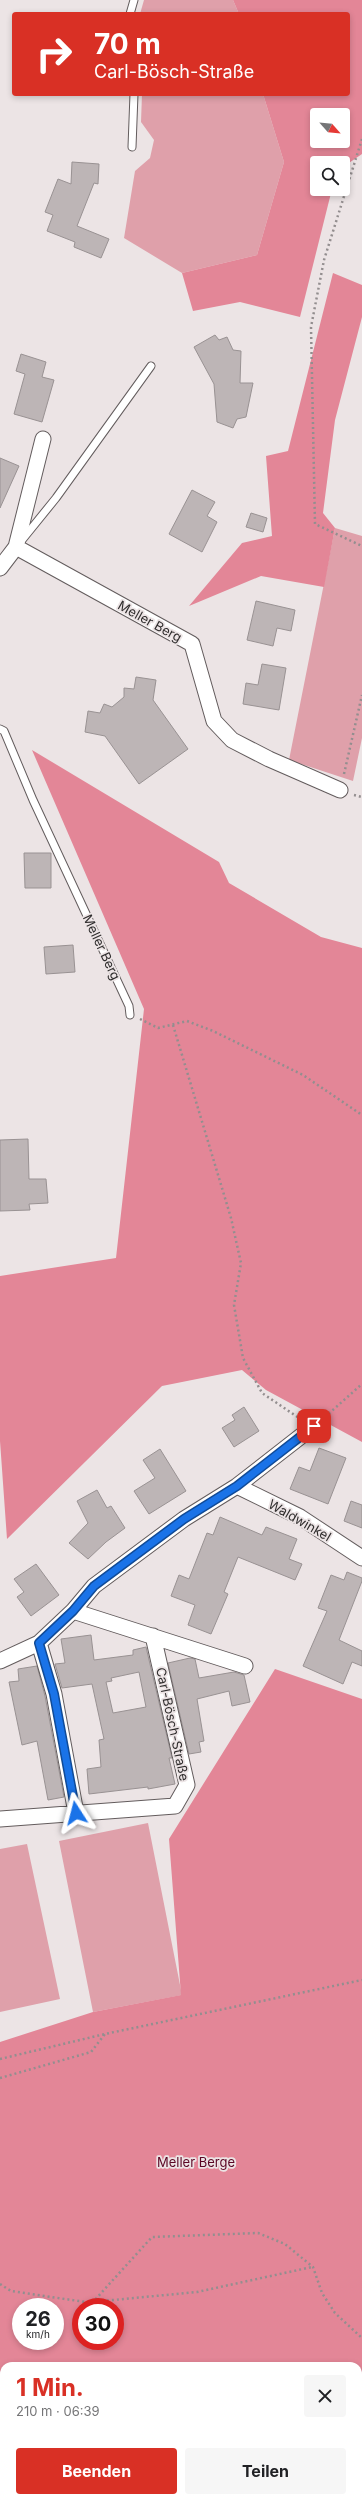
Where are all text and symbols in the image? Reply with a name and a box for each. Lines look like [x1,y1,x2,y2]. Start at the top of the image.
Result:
text: 70 m [94,27,161,61]
icon: right [28,28,80,80]
text: Carl-Bösch-Straße [94,61,254,82]
north arrow [310,108,350,148]
map controls [310,108,350,196]
button: search [310,156,350,196]
street label: Meller Berg [115,597,185,645]
street label: Meller Berg [80,912,124,982]
pin [297,1409,331,1443]
icon: arrive [303,1415,325,1437]
street label: Waldwinkel [266,1496,334,1544]
street label: Carl-Bösch-Straße [153,1666,193,1782]
position arrow [55,1792,97,1834]
park label: Meller Berge [157,2154,235,2170]
speed limit sign: 30 [72,2298,124,2350]
text: 26 [25,2307,51,2331]
text: km/h [26,2328,50,2340]
text: 1 Min. [16,2373,84,2402]
button: close [304,2375,346,2417]
text: 210 m · 06:39 [16,2403,100,2419]
button: Beenden [16,2448,177,2494]
button: Teilen [185,2448,346,2494]

